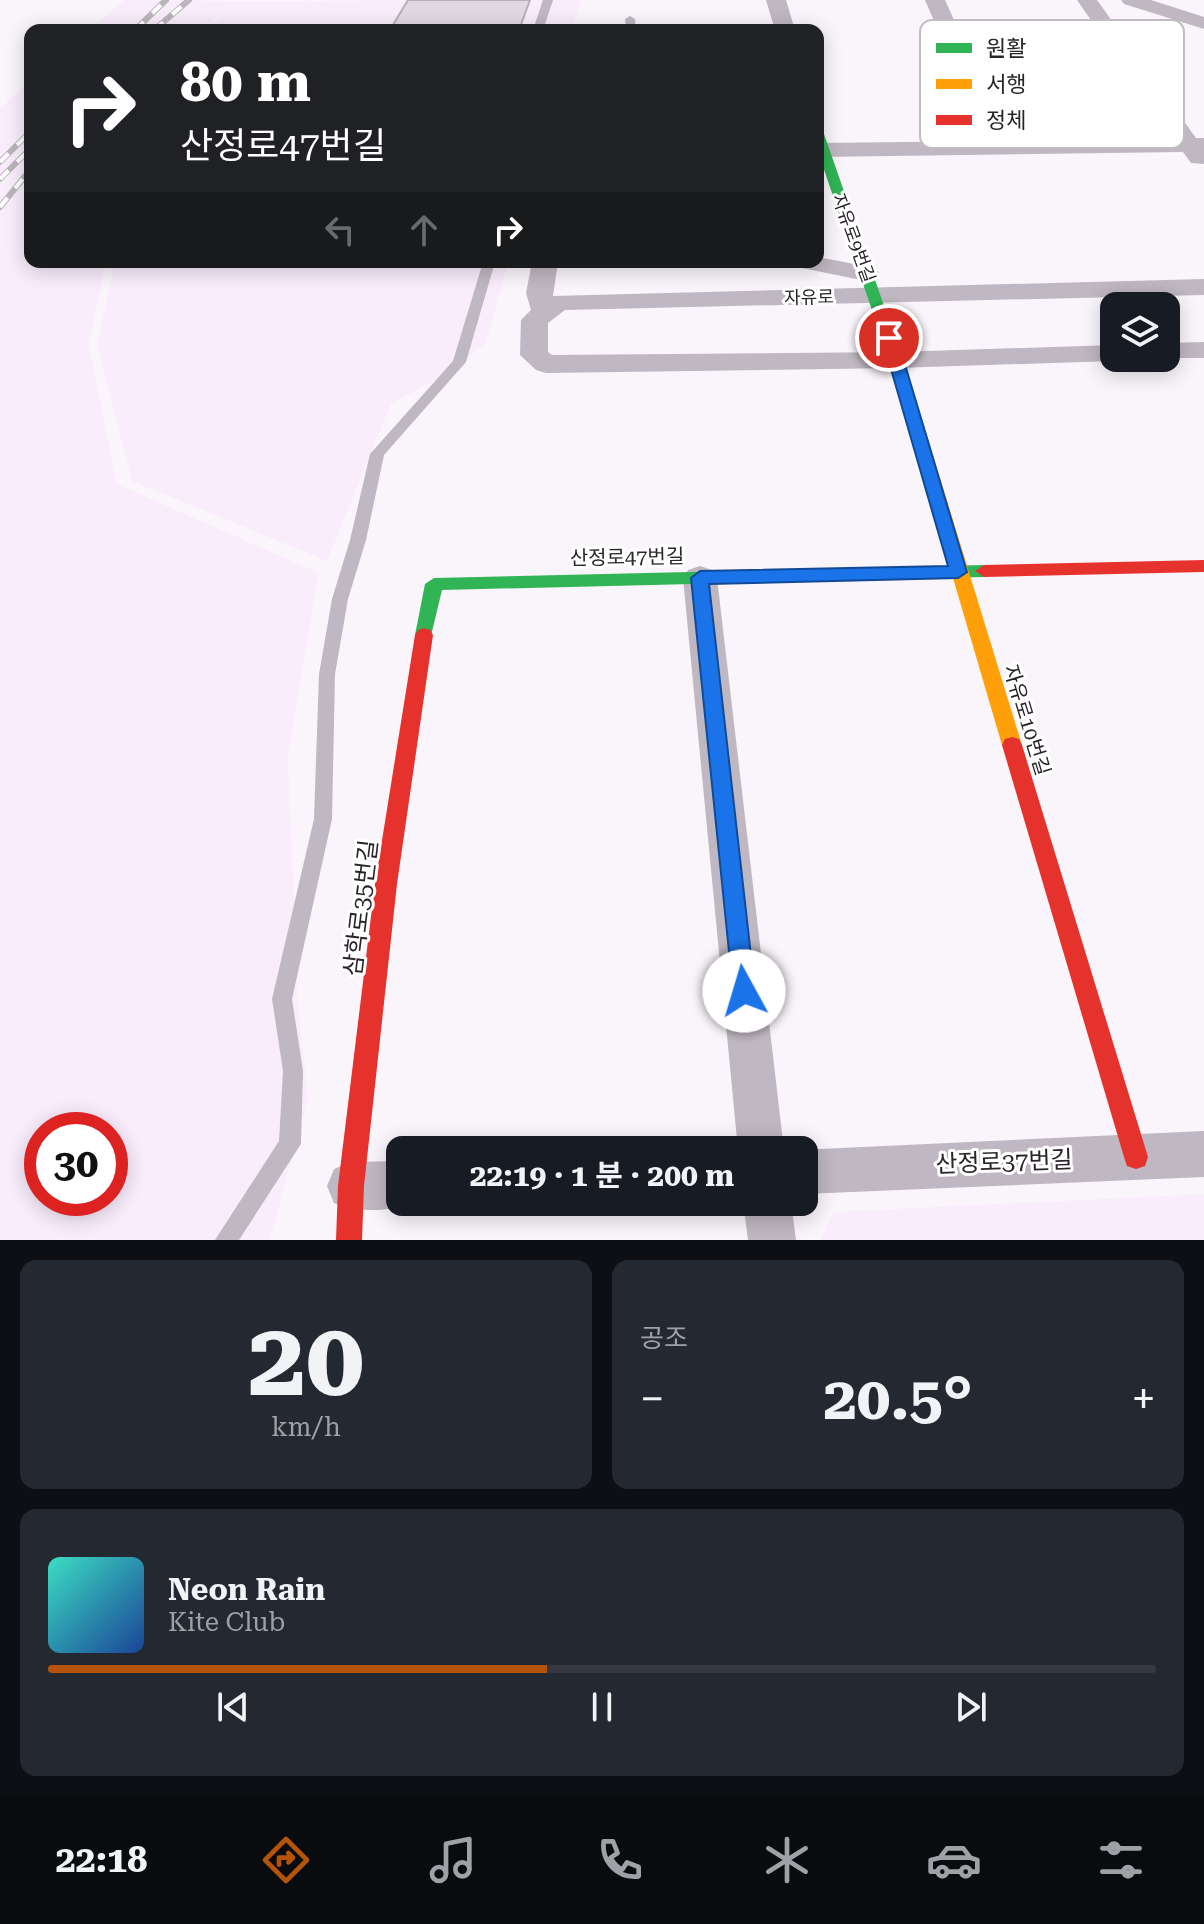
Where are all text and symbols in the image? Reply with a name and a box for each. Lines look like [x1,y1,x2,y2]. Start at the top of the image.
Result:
legend [920,20,1184,148]
text: 원활 [986,36,1026,61]
text: 80 m [180,49,311,115]
icon: right [48,56,152,160]
text: 서행 [986,72,1026,97]
text: 정체 [986,108,1026,133]
text: 산정로47번길 [180,125,386,167]
street label: 자유로9번길 [828,191,880,285]
icon: left [318,208,362,252]
icon: ahead [402,208,446,252]
icon: right [486,208,530,252]
street label: 자유로 [784,286,834,308]
map controls [1100,292,1180,372]
button: layers [1100,292,1180,372]
pin [855,304,923,372]
icon: arrive [867,316,911,360]
street label: 산정로47번길 [570,544,684,570]
street label: 자유로10번길 [999,662,1055,778]
street label: 삼학로35번길 [339,838,383,978]
position arrow [702,949,786,1033]
speed limit sign: 30 [24,1112,128,1216]
street label: 산정로37번길 [935,1146,1073,1178]
text: 22:19 · 1 분 · 200 m [470,1158,734,1193]
text: 20 [248,1299,364,1420]
text: 공조 [640,1323,688,1353]
text: 20.5° [823,1363,973,1434]
text: − [640,1373,665,1425]
text: + [1131,1373,1156,1425]
text: km/h [271,1412,341,1442]
text: Neon Rain [168,1572,325,1607]
text: Kite Club [168,1607,285,1637]
icon: previous [211,1685,255,1729]
icon: pause [580,1685,624,1729]
icon: next [949,1685,993,1729]
icon: directions [258,1832,314,1888]
icon: music [425,1832,481,1888]
icon: phone [592,1832,648,1888]
icon: climate [759,1832,815,1888]
icon: car [926,1832,982,1888]
icon: filters [1093,1832,1149,1888]
text: 22:18 [55,1839,147,1881]

